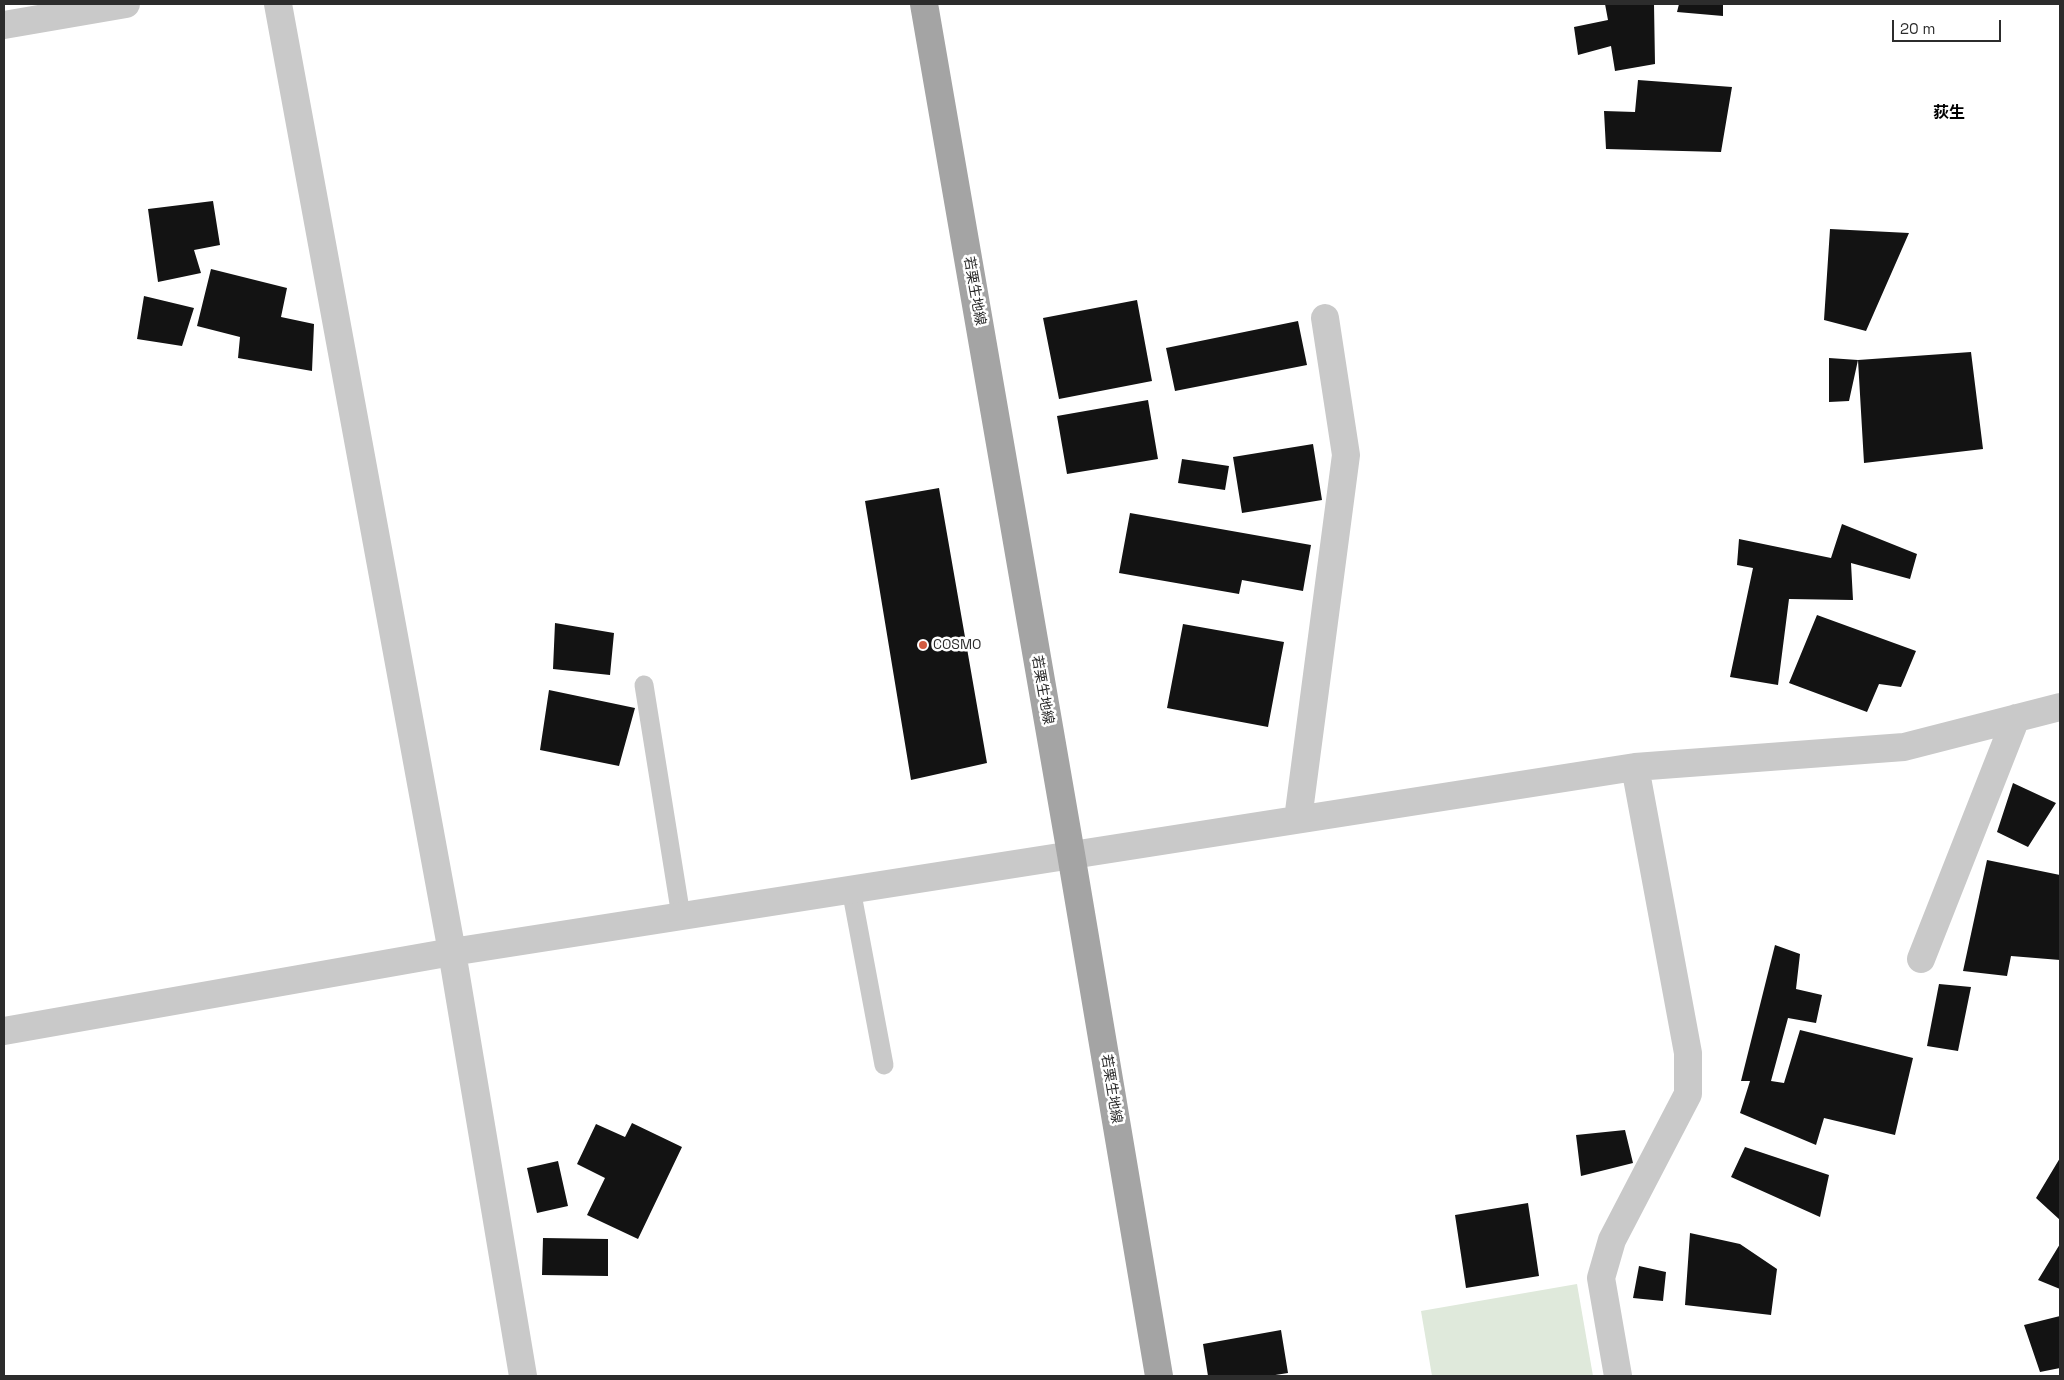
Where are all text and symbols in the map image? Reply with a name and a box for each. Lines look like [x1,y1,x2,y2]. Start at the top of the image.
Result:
scale bar [1894,10,2003,42]
text: 20 m [1900,19,1935,38]
district label: 荻生 [1933,104,1965,124]
street label: 若栗生地線 [960,255,988,327]
place label: COSMO [933,637,981,653]
marker: COSMO [917,639,929,651]
street label: 若栗生地線 [1028,654,1056,726]
street label: 若栗生地線 [1097,1053,1125,1125]

